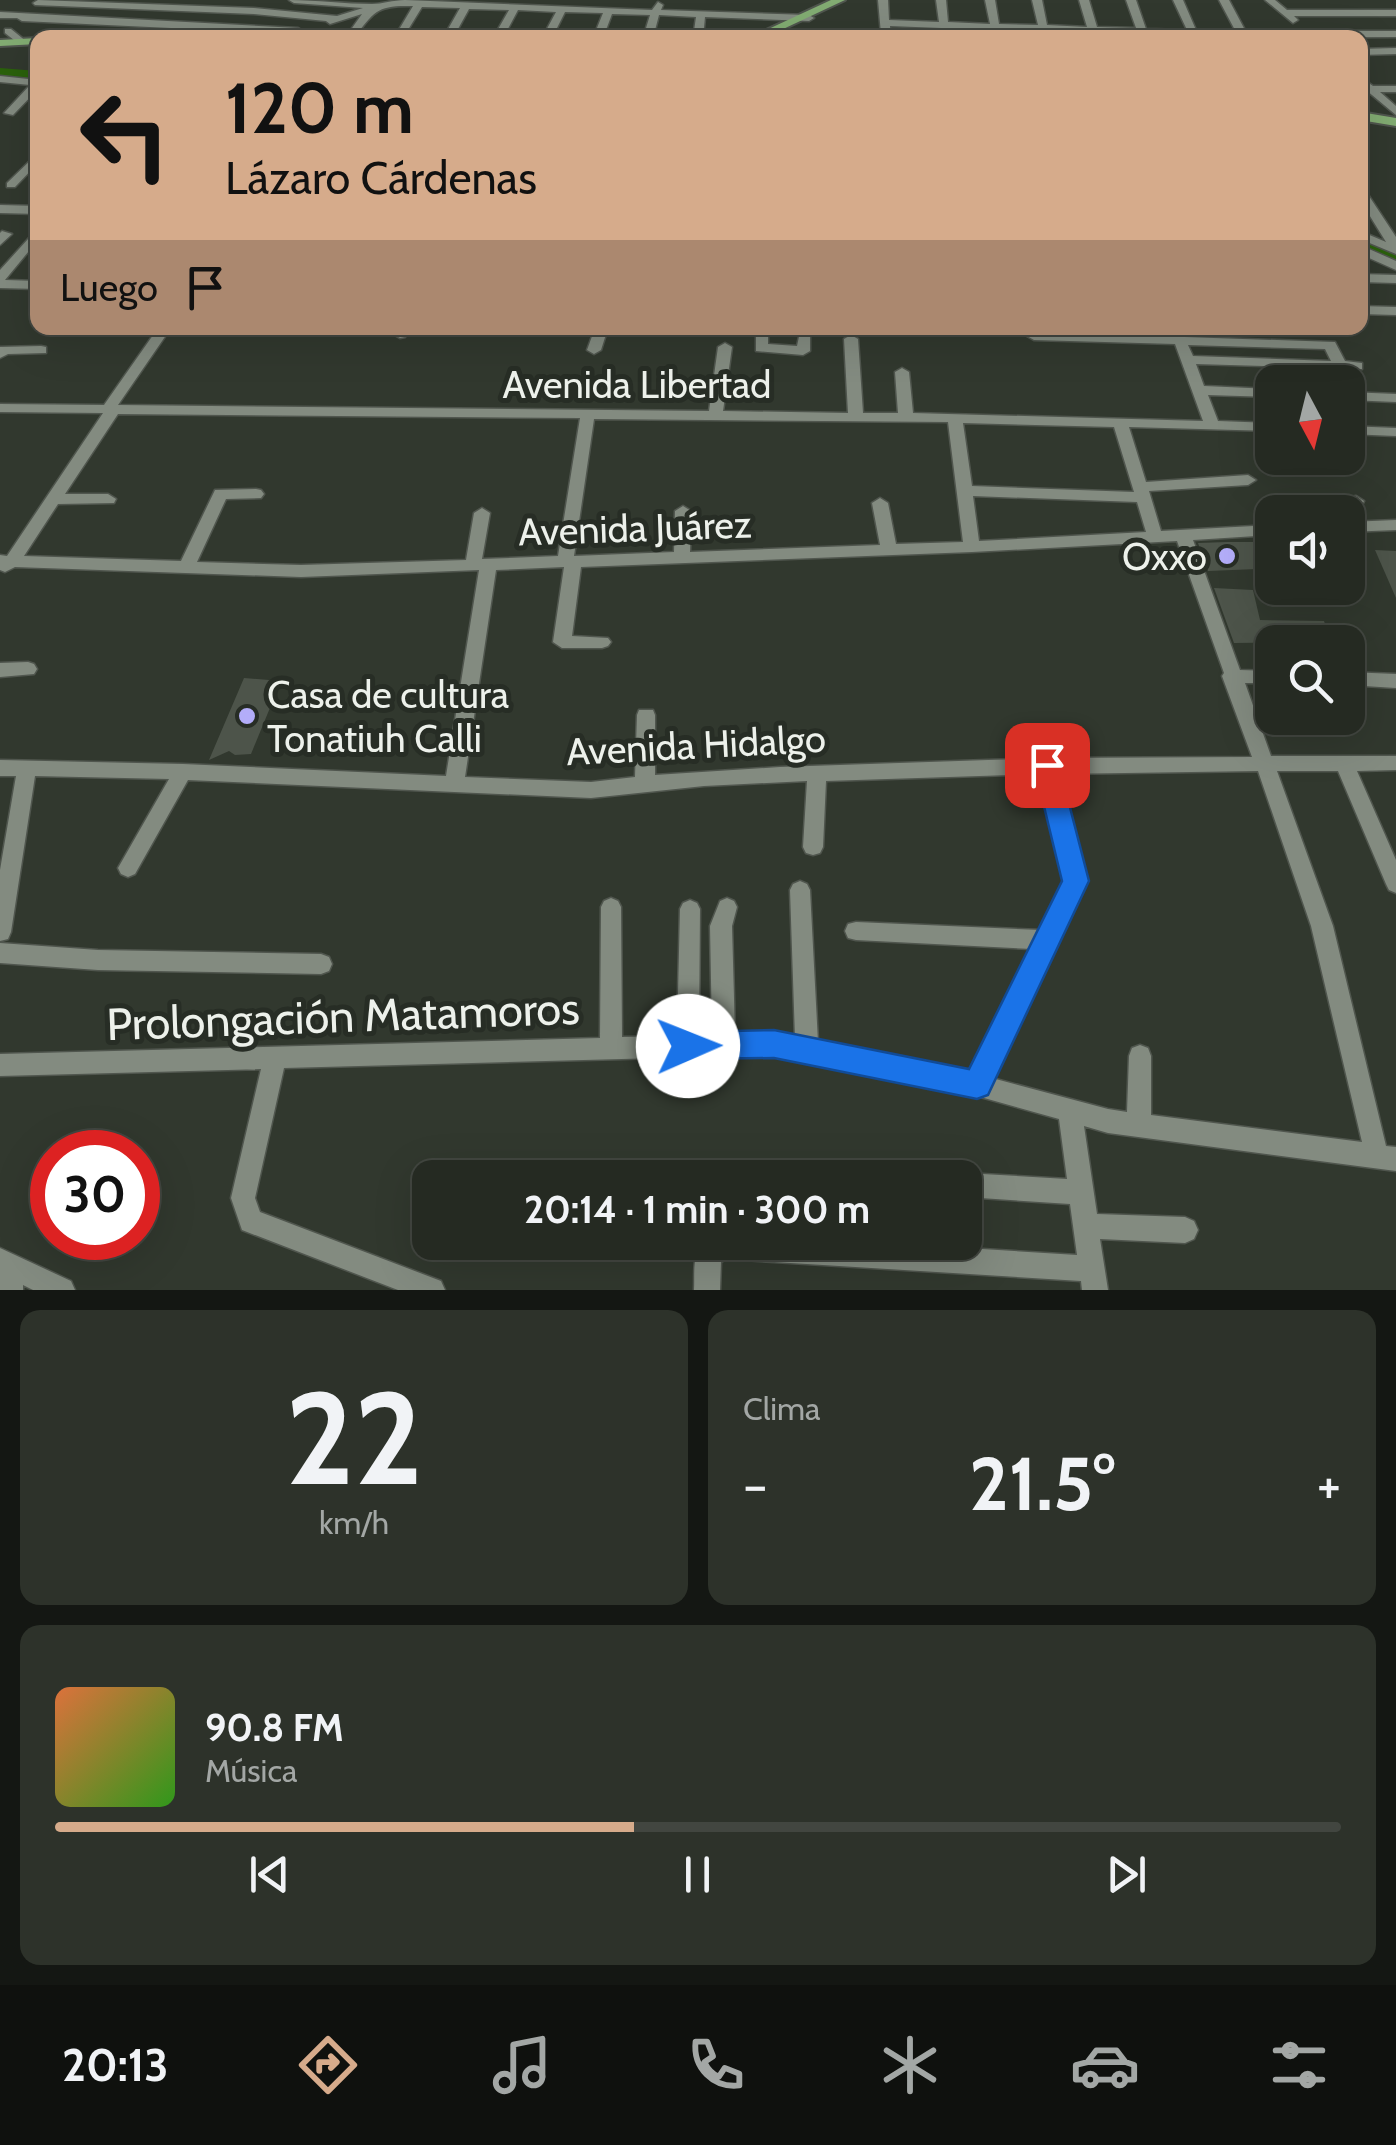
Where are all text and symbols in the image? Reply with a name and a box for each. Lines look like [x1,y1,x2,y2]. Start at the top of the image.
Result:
text: 120 m [225,65,414,151]
icon: left [60,70,190,200]
text: Lázaro Cárdenas [225,151,537,205]
icon: arrive [178,260,233,315]
text: Luego [60,264,158,311]
street label: Avenida Libertad [503,361,771,408]
north arrow [1255,365,1365,475]
map controls [1255,365,1365,735]
button: sound [1255,495,1365,605]
street label: Avenida Juárez [518,500,752,556]
place label: Oxxo [1122,533,1207,580]
marker: Oxxo [1216,545,1238,567]
button: search [1255,625,1365,735]
place label: Casa de cultura Tonatiuh Calli [267,671,509,762]
marker: Casa de cultura Tonatiuh Calli [236,705,258,727]
street label: Avenida Hidalgo [565,715,827,775]
pin [1005,723,1090,808]
icon: arrive [1020,738,1075,793]
street label: Prolongación Matamoros [105,981,581,1051]
position arrow [636,994,740,1098]
speed limit sign: 30 [30,1130,160,1260]
text: 20:14 · 1 min · 300 m [524,1186,870,1233]
text: 22 [285,1359,423,1517]
text: Clima [743,1389,820,1428]
text: 21.5° [969,1438,1115,1529]
text: − [743,1451,767,1518]
text: + [1317,1451,1341,1518]
text: km/h [319,1503,389,1542]
text: 90.8 FM [205,1704,344,1751]
text: Música [205,1751,297,1790]
icon: previous [242,1847,297,1902]
icon: pause [670,1847,725,1902]
icon: next [1099,1847,1154,1902]
icon: directions [293,2030,363,2100]
icon: music [487,2030,557,2100]
icon: phone [681,2030,751,2100]
icon: climate [875,2030,945,2100]
icon: car [1070,2030,1140,2100]
icon: filters [1264,2030,1334,2100]
text: 20:13 [62,2038,169,2092]

